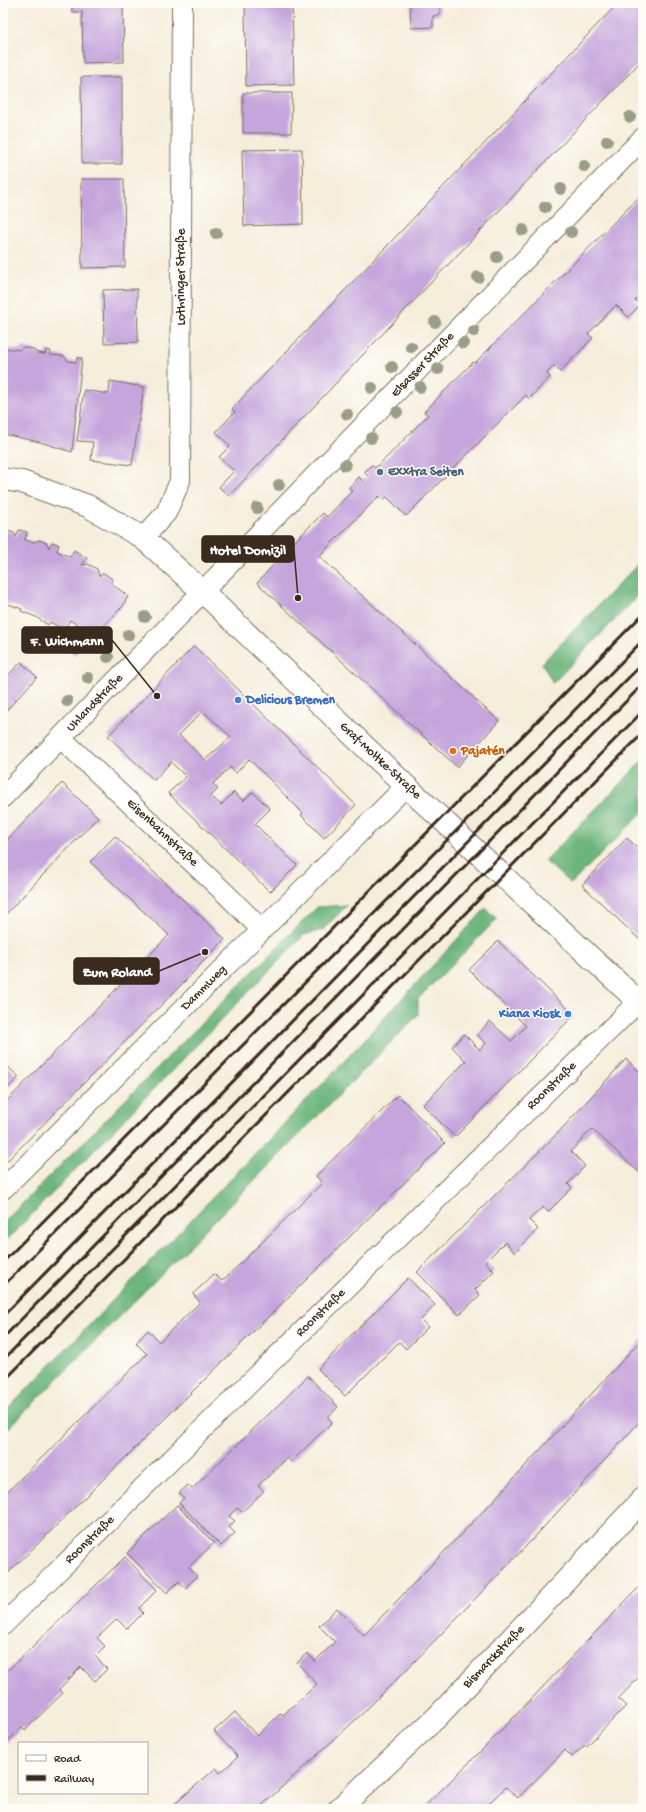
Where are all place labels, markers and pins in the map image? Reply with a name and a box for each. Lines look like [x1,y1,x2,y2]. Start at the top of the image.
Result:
place label: Exxtra Seiten [388,465,465,480]
marker: Exxtra Seiten [375,467,385,477]
callout: Hotel Domizil [202,536,294,562]
callout: F. Wichmann [22,627,112,653]
place label: Delicious Bremen [245,693,336,708]
marker: Delicious Bremen [233,695,243,705]
place label: Pajatén [460,744,505,759]
marker: Pajatén [448,746,458,756]
callout: Zum Roland [74,958,159,984]
place label: Kiana Kiosk [498,1007,562,1022]
marker: Kiana Kiosk [563,1009,573,1019]

